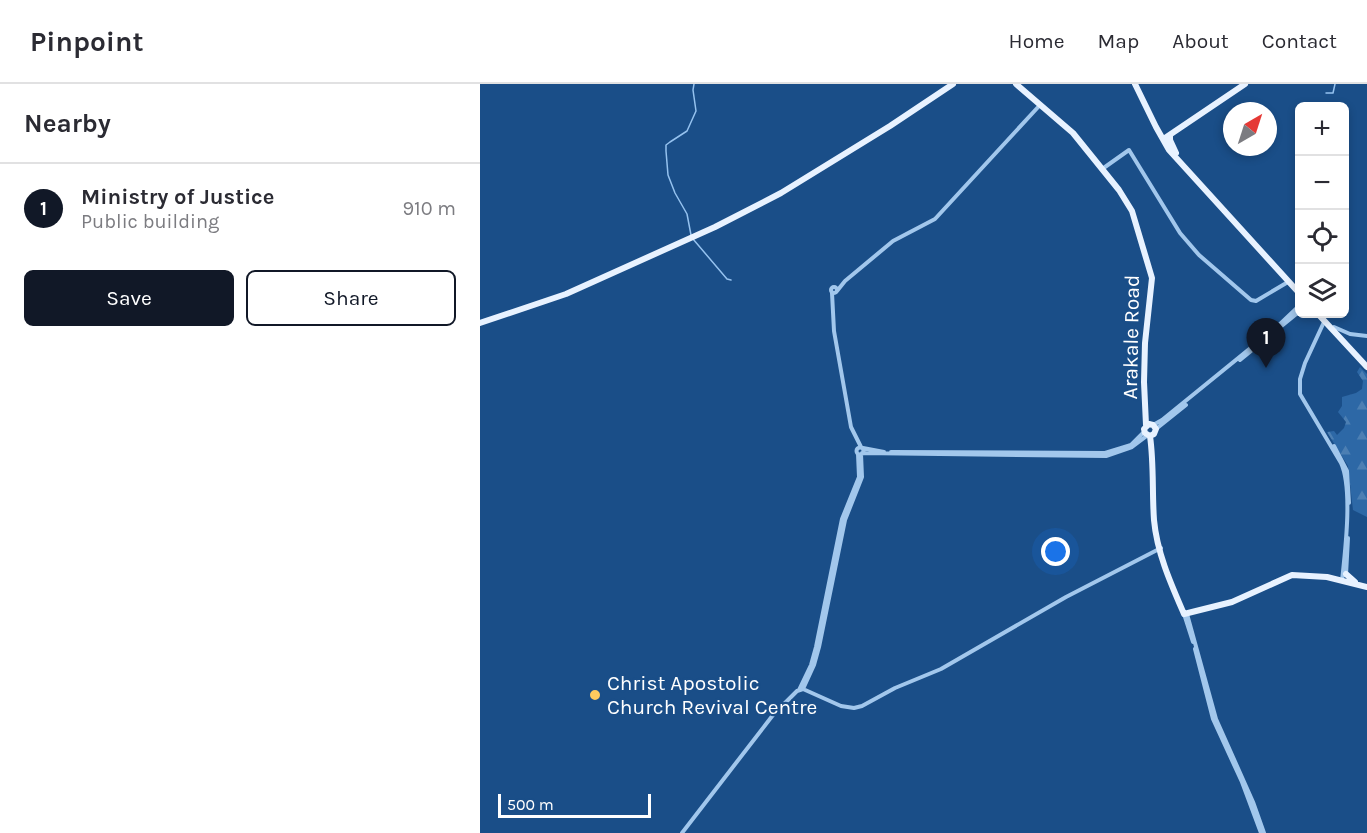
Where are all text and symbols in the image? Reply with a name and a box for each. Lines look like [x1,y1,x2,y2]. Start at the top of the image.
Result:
text: Pinpoint [30,25,143,58]
text: Home [1009,29,1065,53]
text: Map [1098,29,1139,53]
text: About [1172,29,1229,53]
text: Contact [1262,29,1337,53]
north arrow [1223,102,1277,156]
map controls [1295,102,1349,318]
button: + [1295,102,1349,156]
text: Nearby [24,108,111,139]
button: − [1295,156,1349,210]
text: Ministry of Justice [81,184,274,210]
text: 1 [40,197,47,220]
text: 910 m [402,197,456,220]
text: Public building [81,210,219,233]
button: locate [1295,210,1349,264]
button: layers [1295,264,1349,318]
button: Save [24,270,234,326]
button: Share [246,270,456,326]
street label: Arakale Road [1118,274,1144,400]
pin: 1 [1246,318,1286,368]
your location [1041,537,1070,566]
place label: Christ Apostolic Church Revival Centre [607,671,817,719]
marker: Christ Apostolic Church Revival Centre [588,688,602,702]
scale bar [498,791,651,818]
text: 500 m [507,795,554,814]

